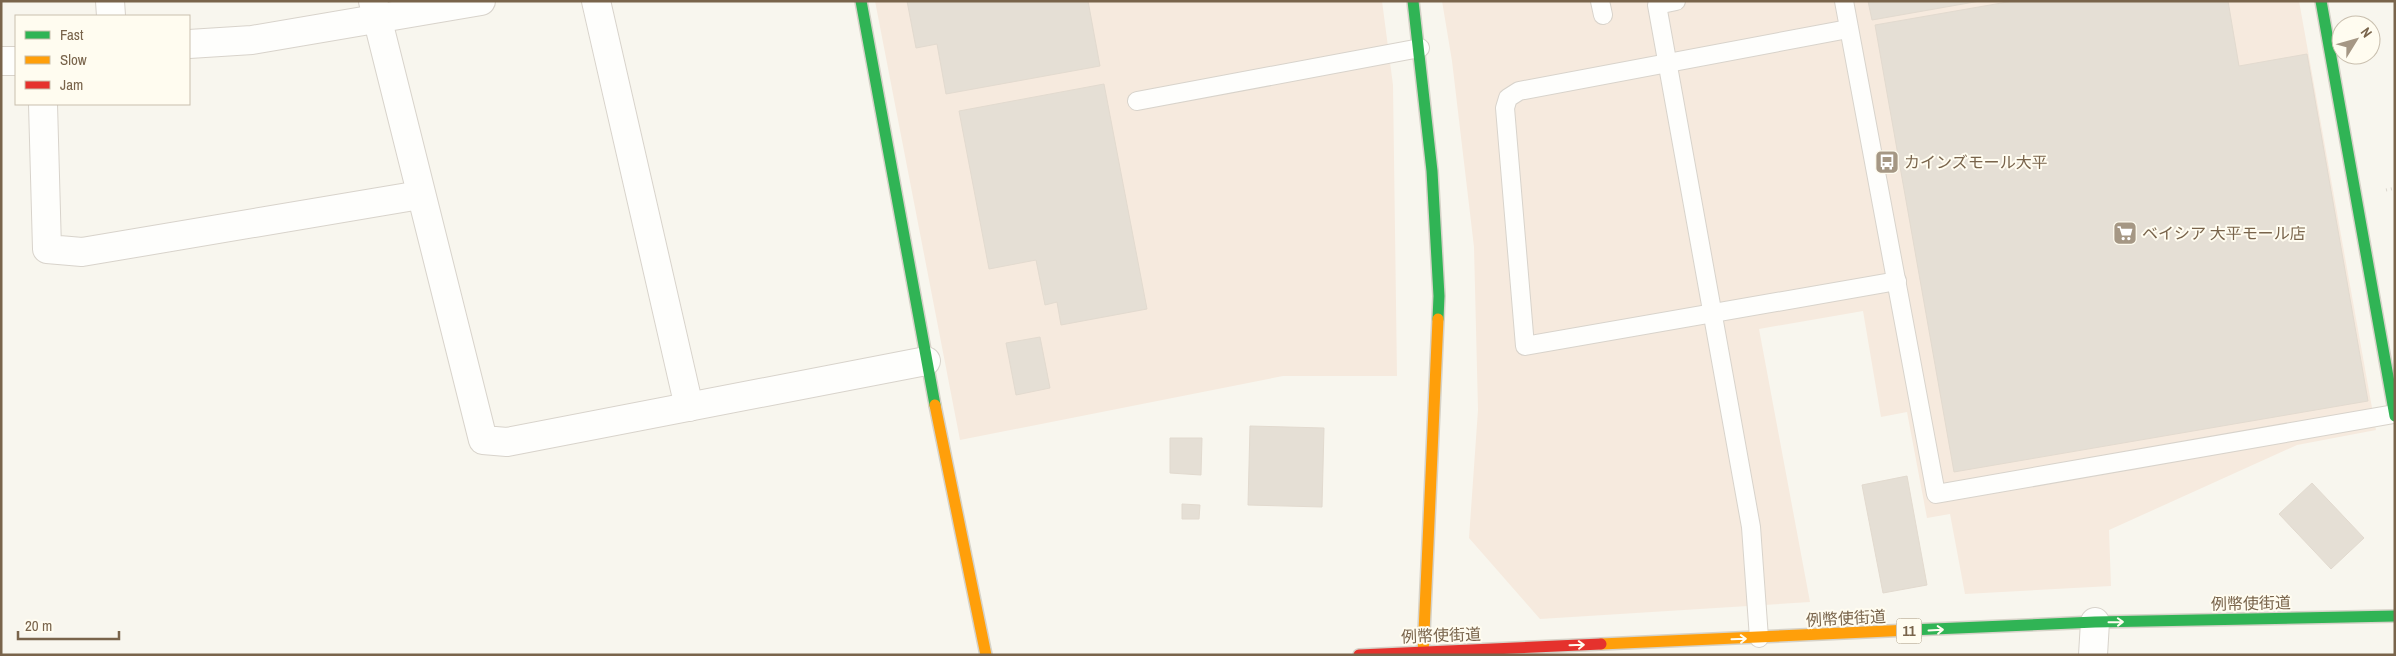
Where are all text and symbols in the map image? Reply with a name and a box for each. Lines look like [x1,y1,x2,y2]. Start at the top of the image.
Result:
legend [15,15,190,105]
north arrow [2331,15,2381,65]
text: N [2357,23,2376,41]
text: Fast [60,24,84,45]
text: Slow [60,49,87,70]
text: Jam [60,74,83,95]
bus stop icon: カインズモール大平 [1874,149,1900,175]
place label: カインズモール大平 [1904,151,2048,173]
supermarket icon: ベイシア 大平モール店 [2112,220,2138,246]
place label: ベイシア 大平モール店 [2142,222,2306,244]
street label: 例幣使街道 [2211,591,2291,615]
street label: 例幣使街道 [1805,605,1887,631]
scale bar [18,608,119,640]
text: 20 m [25,615,52,636]
one-way arrow [2108,617,2124,627]
road number: 11 [1896,618,1922,644]
street label: 例幣使街道 [1401,623,1481,647]
one-way arrow [1928,625,1944,634]
one-way arrow [1730,634,1747,644]
one-way arrow [1568,641,1584,650]

